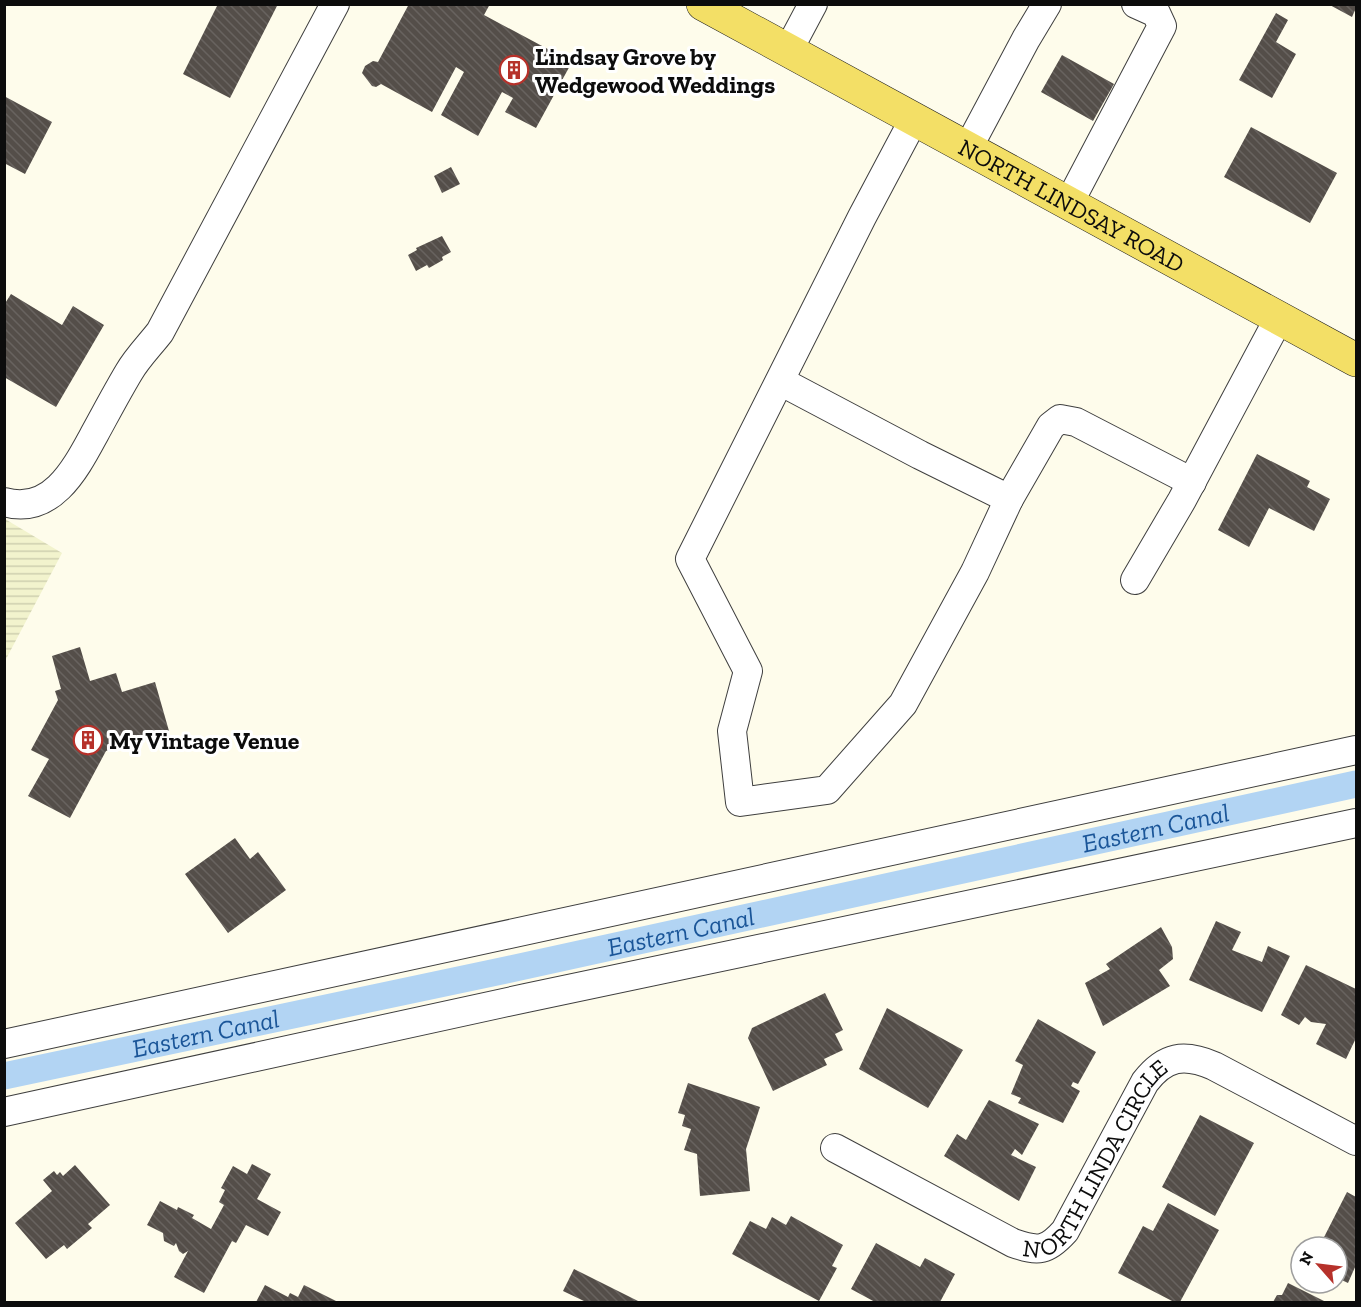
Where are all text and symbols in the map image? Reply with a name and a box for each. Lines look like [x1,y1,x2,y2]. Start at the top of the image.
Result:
place label: Lindsay Grove by Wedgewood Weddings [535,42,775,99]
building icon: Lindsay Grove by Wedgewood Weddings [498,54,530,86]
street label: NORTH LINDSAY ROAD [954,132,1190,278]
building icon: My Vintage Venue [72,724,104,756]
place label: My Vintage Venue [109,726,300,755]
water label: Eastern Canal [1079,796,1232,859]
water label: Eastern Canal [604,900,757,963]
water label: Eastern Canal [129,1002,282,1065]
street label: NORTH LINDA CIRCLE [1021,1052,1173,1264]
north arrow [1289,1235,1349,1295]
text: N [1295,1248,1317,1268]

